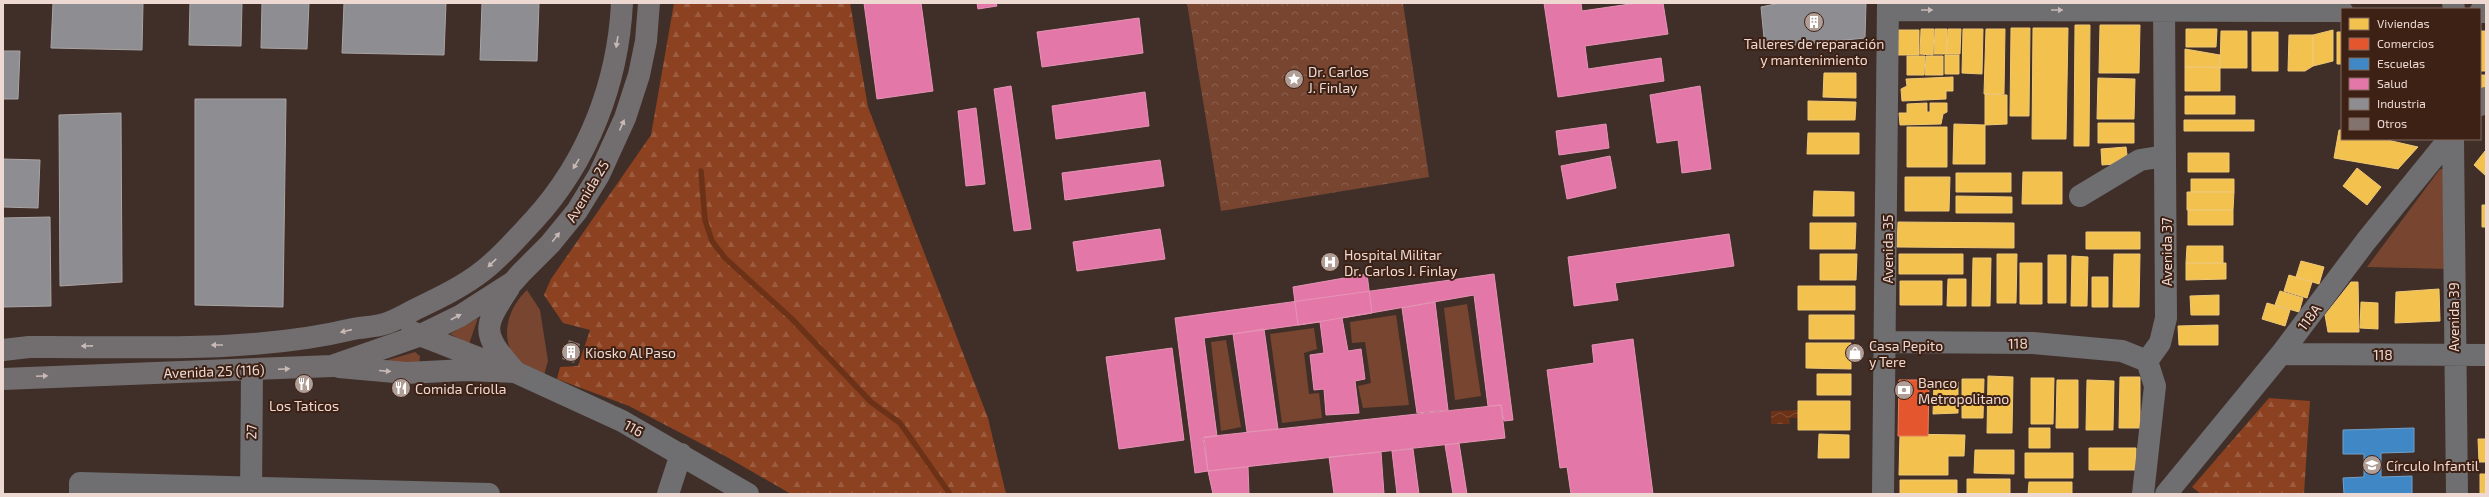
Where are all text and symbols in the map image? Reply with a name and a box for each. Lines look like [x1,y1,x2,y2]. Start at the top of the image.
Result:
one-way arrow [1921,7,1934,13]
one-way arrow [2051,7,2064,13]
legend [2341,8,2481,140]
building icon: Talleres de reparación y mantenimiento [1803,11,1825,33]
text: Viviendas [2377,16,2430,30]
place label: Talleres de reparación y mantenimiento [1744,35,1884,68]
one-way arrow [614,36,620,48]
text: Comercios [2377,36,2434,50]
text: Escuelas [2377,56,2425,70]
place label: Dr. Carlos J. Finlay [1308,63,1369,96]
place icon: Dr. Carlos J. Finlay [1283,68,1305,90]
text: Salud [2377,76,2408,90]
text: Industria [2377,96,2426,110]
text: Otros [2377,116,2407,130]
one-way arrow [619,119,625,131]
street label: Avenida 25 [562,157,612,225]
one-way arrow [573,158,580,170]
street label: Avenida 35 [1879,214,1896,284]
street label: Avenida 37 [2158,218,2175,286]
one-way arrow [552,231,561,242]
place label: Hospital Militar Dr. Carlos J. Finlay [1344,246,1458,279]
hospital icon: Hospital Militar Dr. Carlos J. Finlay [1319,251,1341,273]
one-way arrow [487,258,497,268]
street label: Avenida 39 [2445,282,2462,352]
street label: 118A [2294,300,2324,333]
one-way arrow [450,314,461,321]
one-way arrow [340,329,352,335]
street label: 118 [2008,334,2028,352]
place label: Casa Pepito y Tere [1869,337,1943,370]
building icon: Kiosko Al Paso [560,341,582,363]
one-way arrow [210,342,223,348]
shop icon: Casa Pepito y Tere [1844,342,1866,364]
one-way arrow [80,343,93,349]
place label: Kiosko Al Paso [585,344,676,361]
street label: 118 [2373,346,2393,363]
street label: Avenida 25 (116) [163,361,265,381]
one-way arrow [278,366,291,372]
one-way arrow [379,367,391,374]
one-way arrow [36,373,48,380]
restaurant icon: Los Taticos [293,373,315,395]
place label: Banco Metropolitano [1918,374,2009,407]
restaurant icon: Comida Criolla [390,377,412,399]
bank icon: Banco Metropolitano [1893,379,1915,401]
place label: Comida Criolla [415,380,507,397]
place label: Los Taticos [269,397,339,414]
street label: 116 [622,416,646,440]
street label: 27 [242,424,260,440]
school or university icon: Círculo Infantil [2361,454,2383,476]
place label: Círculo Infantil [2386,457,2480,474]

